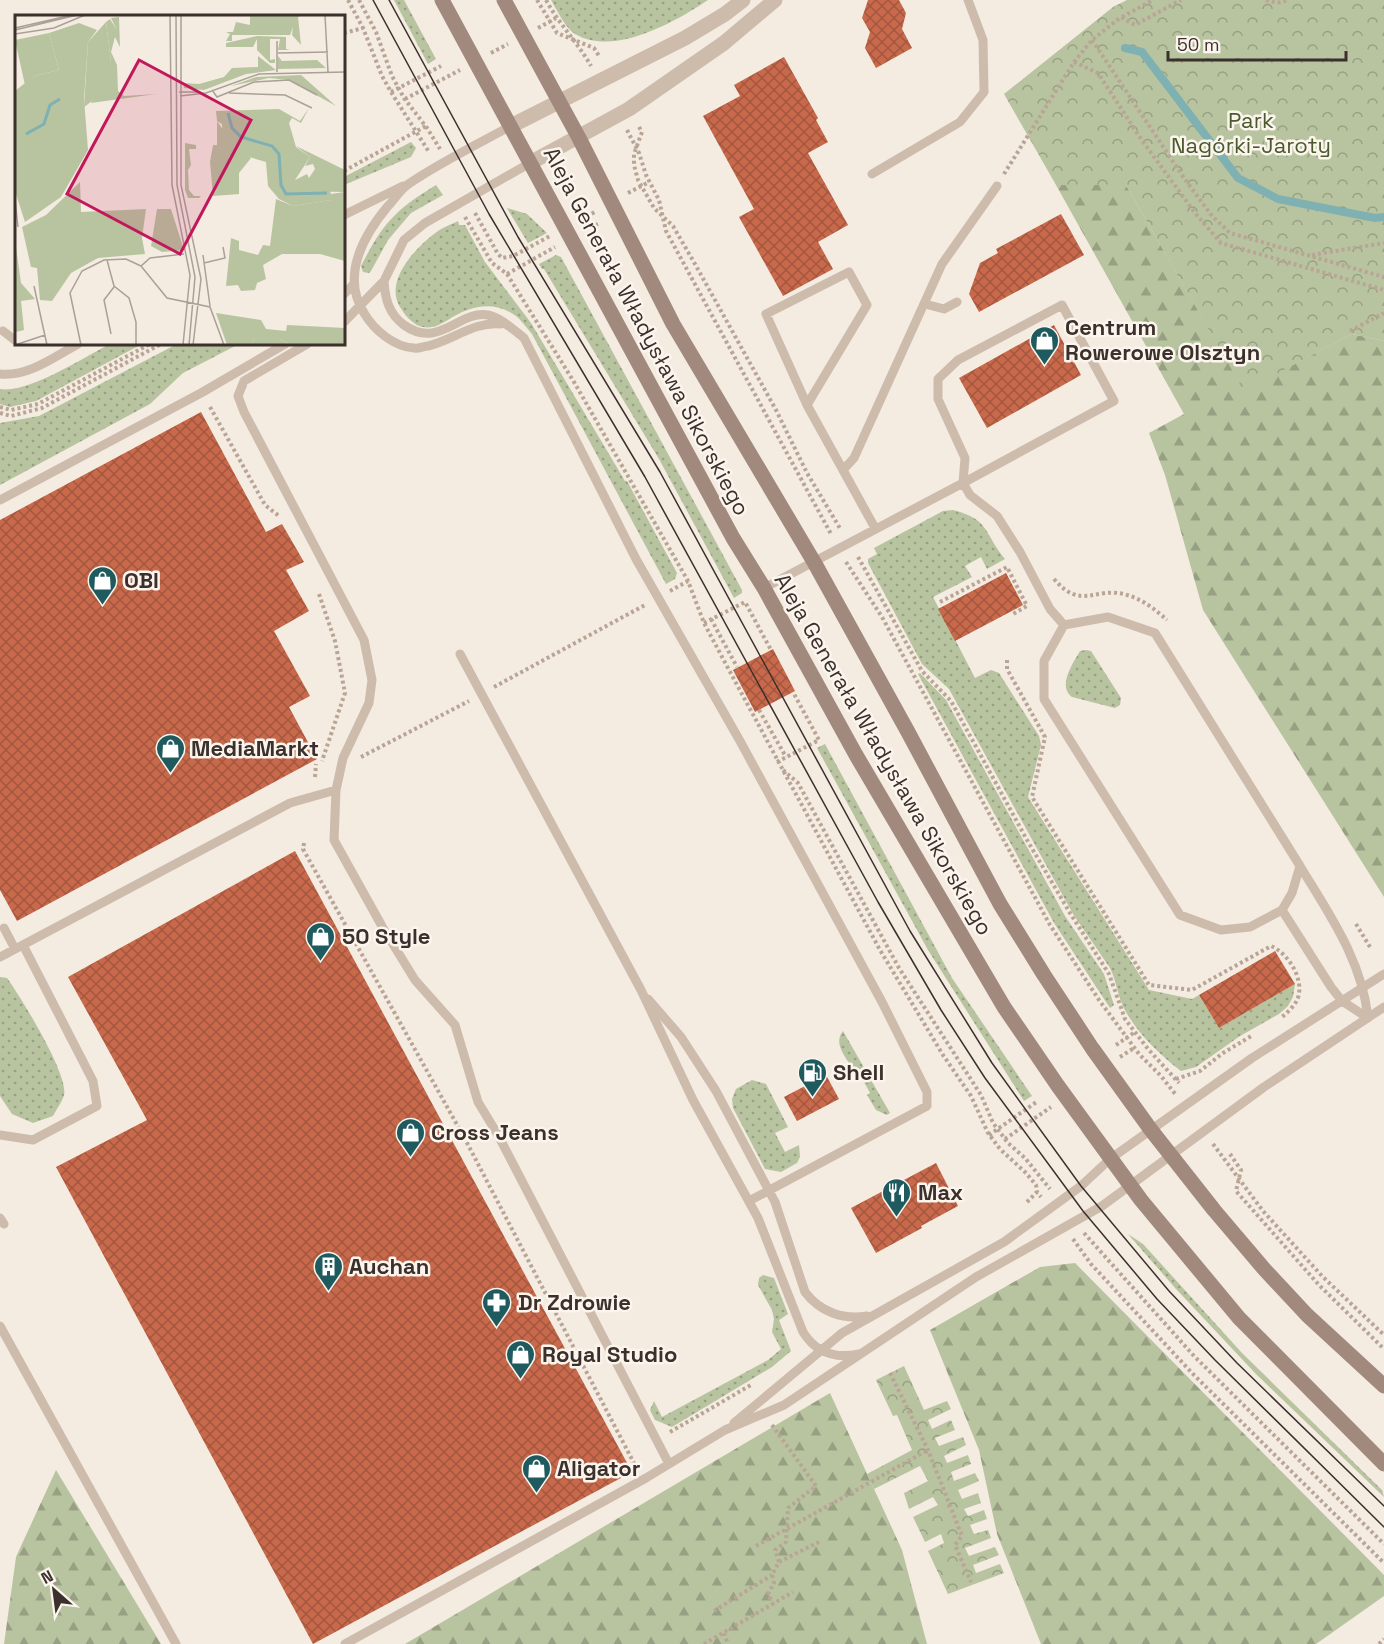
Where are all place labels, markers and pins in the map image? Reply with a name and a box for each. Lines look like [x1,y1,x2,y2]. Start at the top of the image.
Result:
place label: Centrum Rowerowe Olsztyn [1065,313,1260,366]
shop icon: Centrum Rowerowe Olsztyn [1028,324,1060,366]
shop icon: OBI [87,564,119,606]
place label: OBI [124,566,159,594]
shop icon: MediaMarkt [154,732,186,774]
place label: MediaMarkt [191,734,319,762]
shop icon: 50 Style [305,920,337,962]
place label: 50 Style [342,922,431,950]
fuel station icon: Shell [796,1056,828,1098]
place label: Shell [833,1058,884,1086]
shop icon: Cross Jeans [394,1116,426,1158]
place label: Cross Jeans [431,1118,559,1146]
restaurant icon: Max [881,1176,913,1218]
place label: Max [918,1178,963,1206]
building icon: Auchan [312,1250,344,1292]
place label: Auchan [349,1252,429,1280]
pharmacy icon: Dr Zdrowie [481,1286,513,1328]
place label: Dr Zdrowie [518,1288,631,1316]
shop icon: Royal Studio [505,1338,537,1380]
place label: Royal Studio [542,1340,677,1368]
shop icon: Aligator [520,1452,552,1494]
place label: Aligator [557,1454,641,1482]

